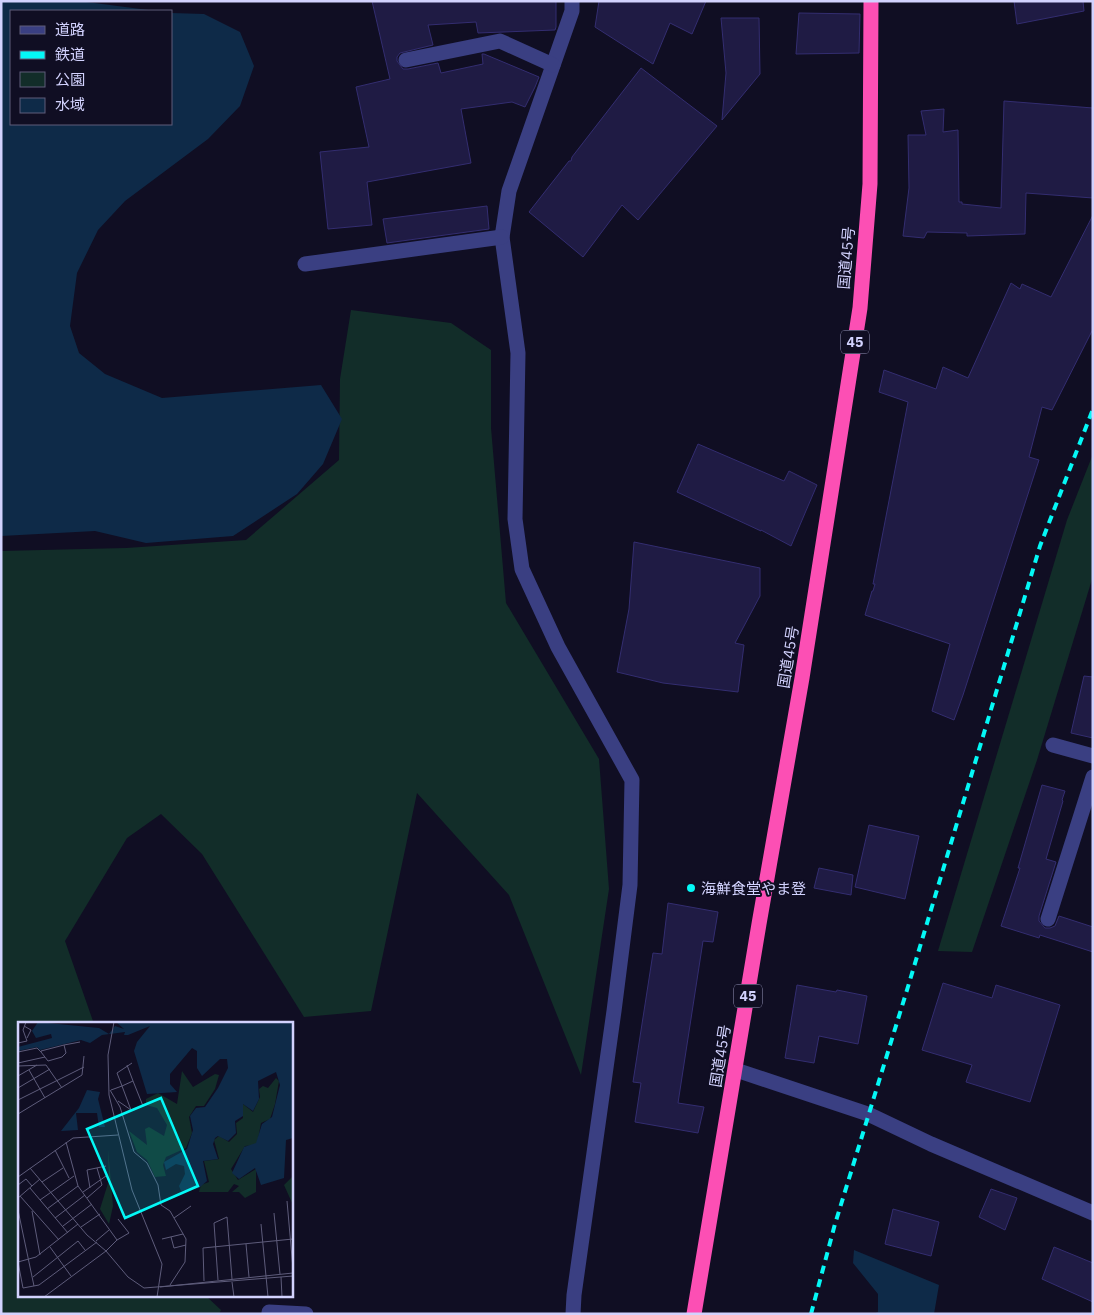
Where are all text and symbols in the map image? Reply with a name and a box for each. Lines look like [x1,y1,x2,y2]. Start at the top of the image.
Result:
legend [10,10,172,125]
text: 道路 [55,20,85,39]
text: 鉄道 [55,45,85,64]
text: 公園 [55,70,85,89]
text: 水域 [55,95,85,114]
street label: 国道45号 [834,226,858,290]
road number: 45 [841,331,869,354]
street label: 国道45号 [774,624,802,690]
place label: 海鮮食堂やま登 [701,879,806,898]
marker: 海鮮食堂やま登 [685,882,697,894]
road number: 45 [734,984,762,1008]
inset map [18,1022,292,1298]
street label: 国道45号 [706,1023,734,1089]

